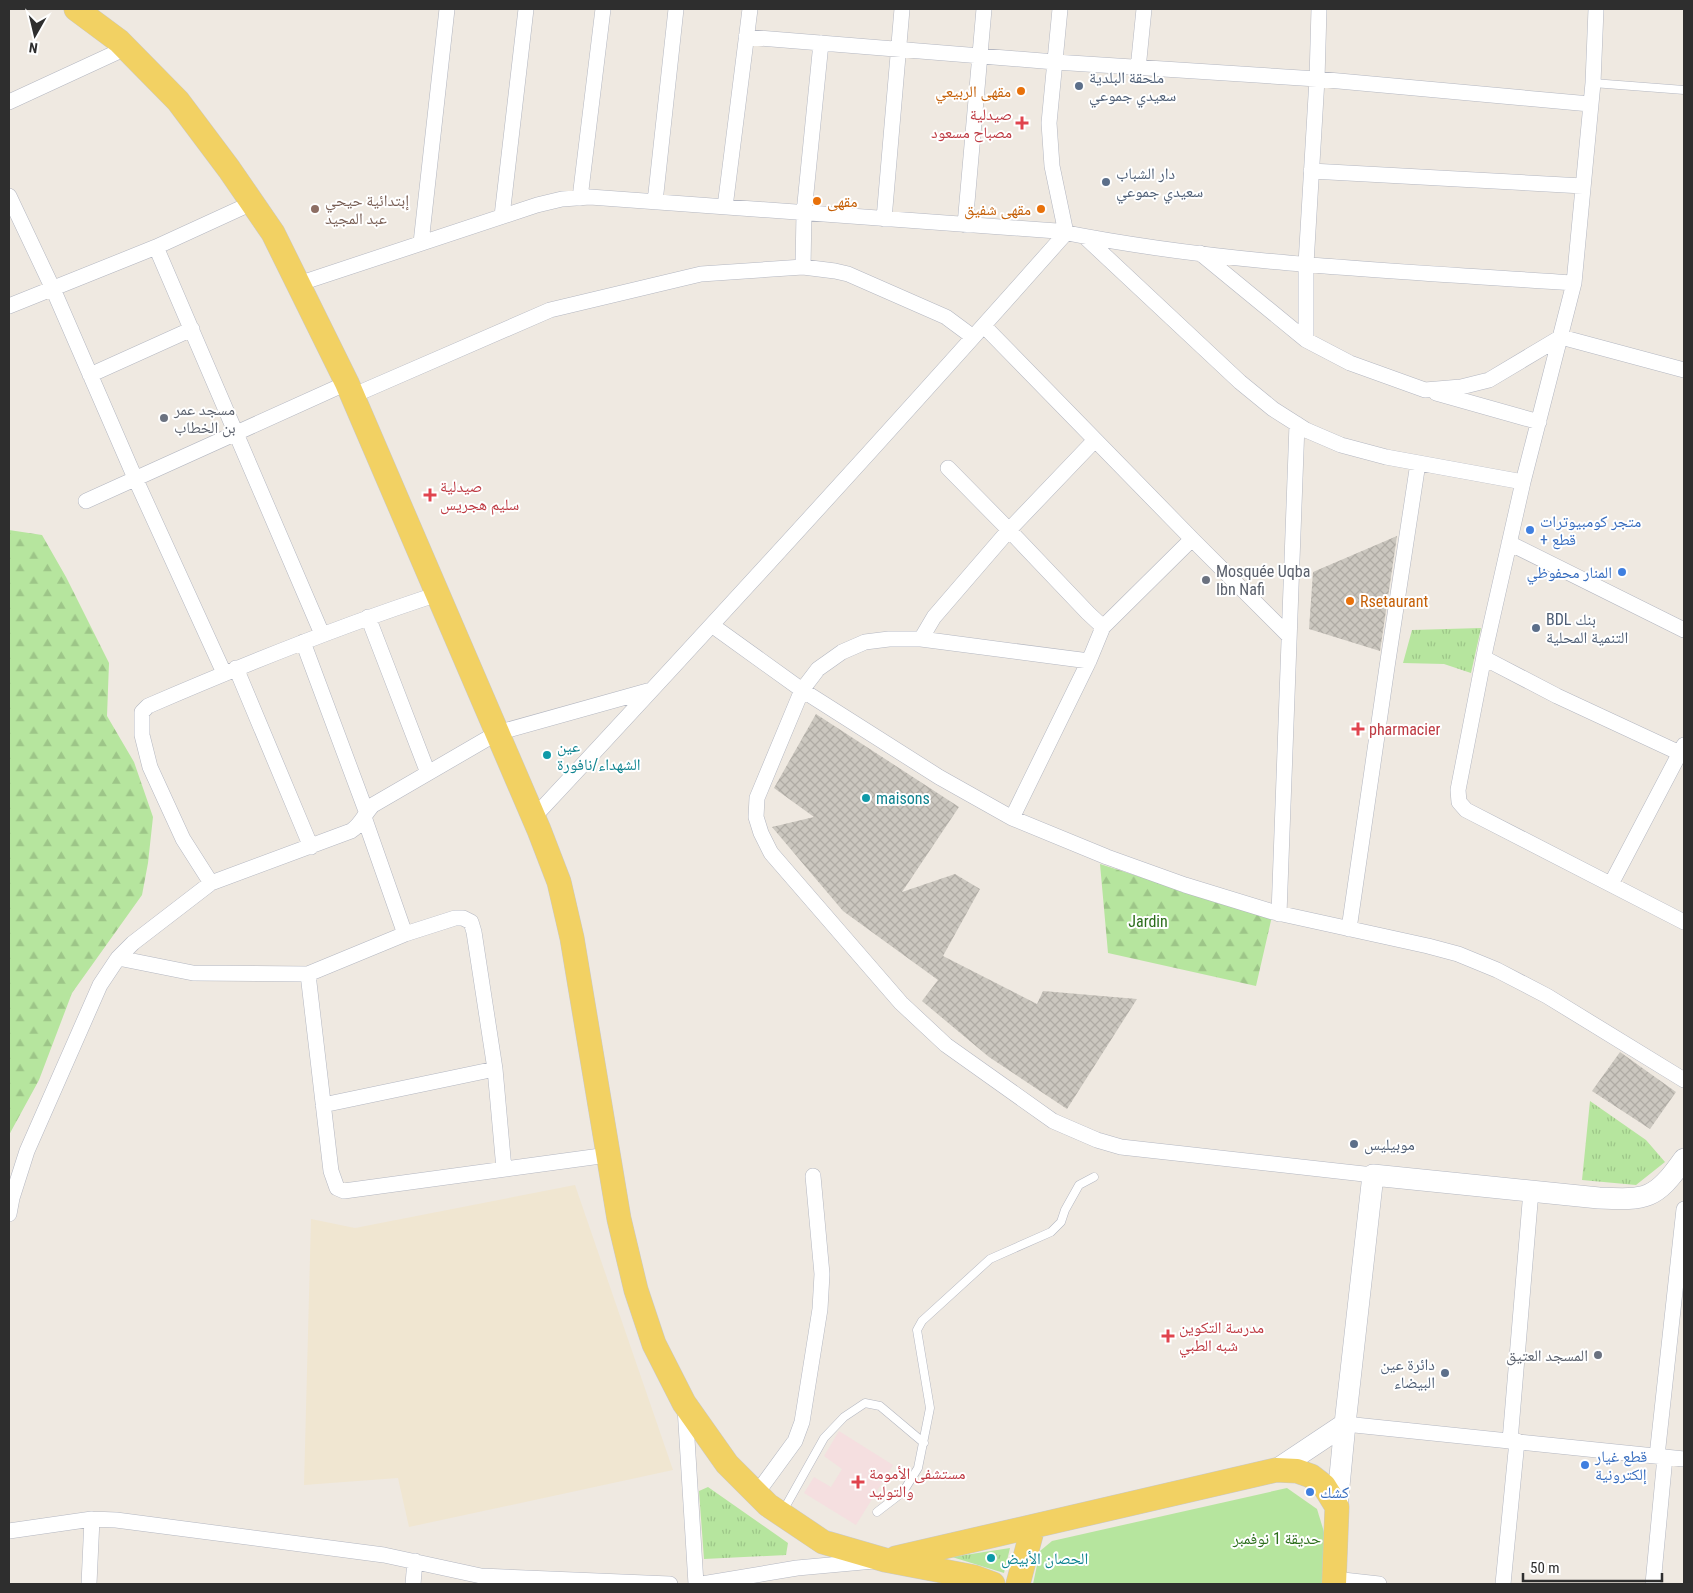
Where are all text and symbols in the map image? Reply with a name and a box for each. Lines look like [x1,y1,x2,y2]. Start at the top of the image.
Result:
north arrow [10,10,60,60]
text: N [28,39,39,56]
place label: ملحقة البلدية سعيدي جموعي [1089,68,1176,108]
marker: ملحقة البلدية سعيدي جموعي [1073,80,1085,92]
place label: مقهى الربيعي [935,82,1011,104]
marker: مقهى الربيعي [1015,85,1027,97]
place label: صيدلية مصباح مسعود [931,105,1012,143]
marker: صيدلية مصباح مسعود [1016,117,1028,129]
place label: دار الشباب سعيدي جموعي [1116,164,1203,204]
marker: دار الشباب سعيدي جموعي [1100,176,1112,188]
place label: إبتدائية حيحي عبد المجيد [325,191,409,228]
place label: مقهى [827,192,858,212]
marker: مقهى [811,195,823,207]
place label: مقهى شفيق [964,200,1031,220]
marker: إبتدائية حيحي عبد المجيد [309,203,321,215]
marker: مقهى شفيق [1035,203,1047,215]
place label: مسجد عمر بن الخطاب [173,400,236,438]
marker: مسجد عمر بن الخطاب [158,412,170,424]
place label: صيدلية سليم هجريس [440,477,519,515]
marker: صيدلية سليم هجريس [424,489,436,501]
place label: متجر كومبيوترات + قطع [1540,512,1641,550]
marker: متجر كومبيوترات + قطع [1524,524,1536,536]
place label: Mosquée Uqba Ibn Nafi [1216,562,1310,599]
place label: المنار محفوظي [1526,563,1612,585]
marker: المنار محفوظي [1616,566,1628,578]
marker: Mosquée Uqba Ibn Nafi [1200,574,1212,586]
place label: Rsetaurant [1360,592,1428,611]
marker: Rsetaurant [1344,595,1356,607]
place label: BDL بنك التنمية المحلية [1546,610,1628,647]
marker: BDL بنك التنمية المحلية [1530,622,1542,634]
place label: pharmacier [1369,720,1440,739]
marker: pharmacier [1351,722,1365,736]
place label: عين الشهداء/نافورة [557,737,641,774]
marker: عين الشهداء/نافورة [541,749,553,761]
place label: maisons [876,789,930,808]
marker: maisons [860,792,872,804]
park label: Jardin [1128,912,1168,931]
place label: موبيليس [1364,1135,1415,1155]
marker: موبيليس [1348,1138,1360,1150]
place label: مدرسة التكوين شبه الطبي [1179,1318,1264,1358]
marker: مدرسة التكوين شبه الطبي [1161,1329,1175,1343]
place label: المسجد العتيق [1506,1346,1588,1366]
marker: المسجد العتيق [1592,1349,1604,1361]
place label: دائرة عين البيضاء [1380,1355,1435,1392]
marker: دائرة عين البيضاء [1439,1367,1451,1379]
place label: قطع غيار إلكترونية [1594,1447,1647,1485]
marker: قطع غيار إلكترونية [1579,1459,1591,1471]
place label: مستشفى الأمومة والتوليد [869,1464,966,1501]
marker: مستشفى الأمومة والتوليد [851,1475,865,1489]
place label: كشك [1320,1483,1349,1502]
marker: كشك [1304,1486,1316,1498]
park label: حديقة 1 نوفمبر [1232,1529,1321,1548]
place label: الحصان الأبيض [1001,1549,1088,1569]
scale bar [1523,1550,1662,1582]
marker: الحصان الأبيض [985,1552,997,1564]
text: 50 m [1530,1559,1560,1577]

